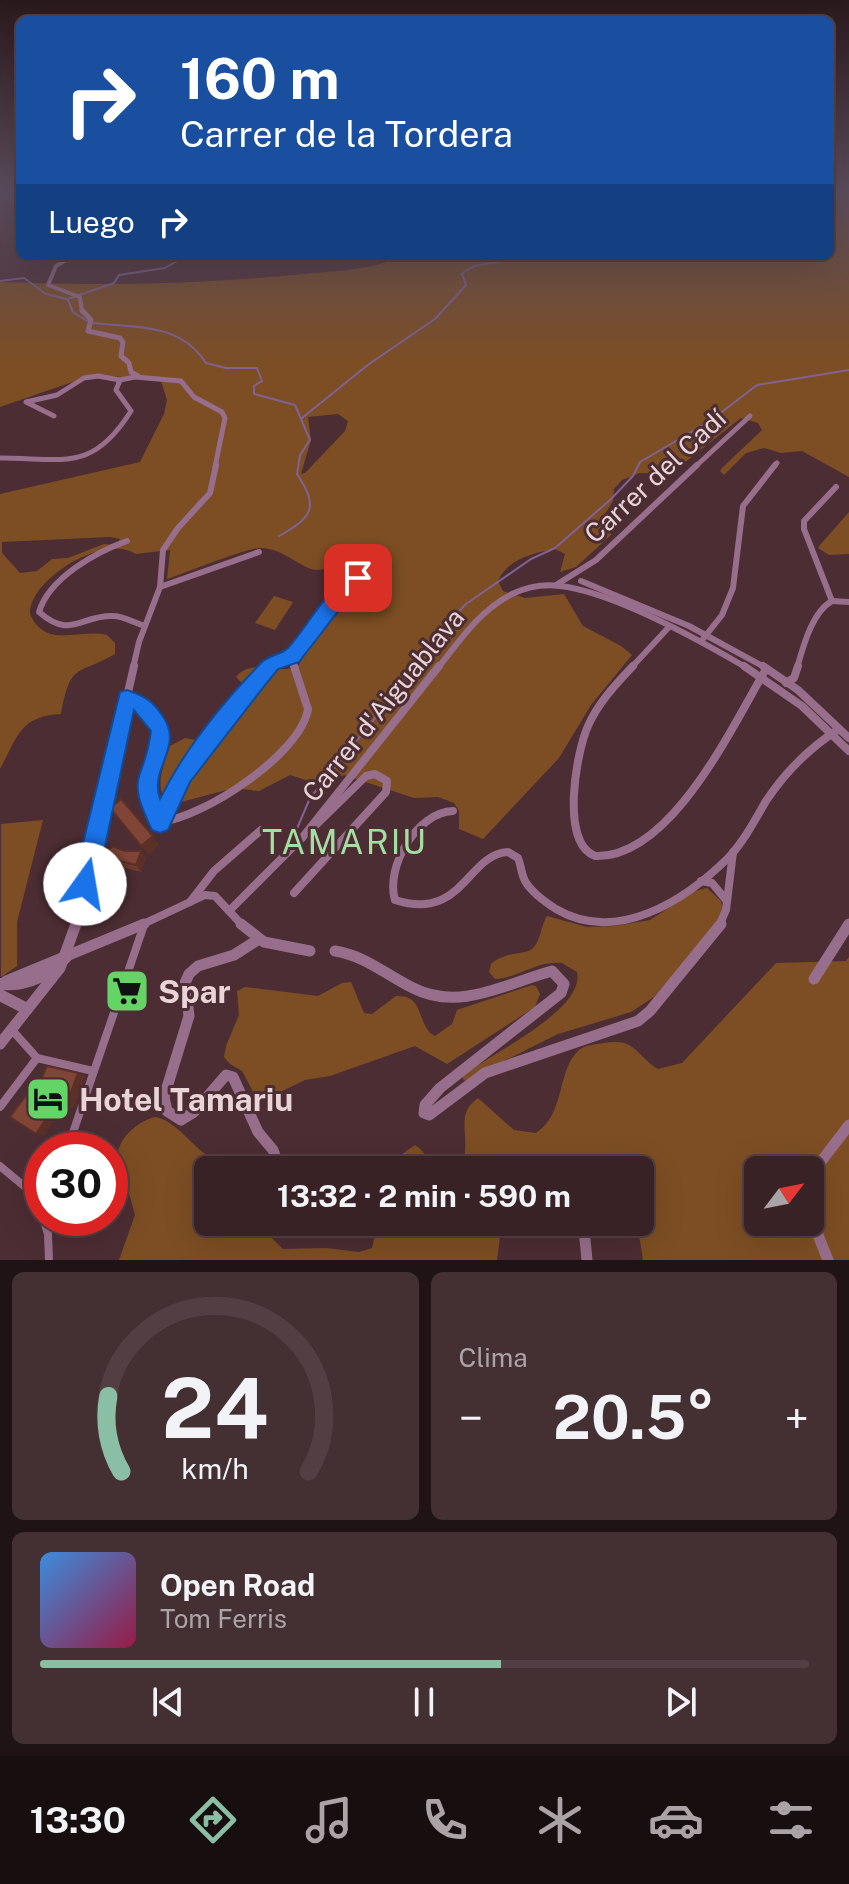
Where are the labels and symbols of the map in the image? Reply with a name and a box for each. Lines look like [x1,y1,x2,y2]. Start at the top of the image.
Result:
street label: Carrer del Cadí [578,402,732,549]
pin [324,544,392,612]
street label: Carrer d'Aiguablava [296,602,470,808]
district label: TAMARIU [262,822,428,862]
position arrow [43,842,127,926]
supermarket icon: Spar [103,967,151,1015]
place label: Spar [158,973,231,1010]
hotel icon: Hotel Tamariu [24,1075,72,1123]
place label: Hotel Tamariu [79,1081,293,1118]
speed limit sign: 30 [24,1132,128,1236]
north arrow [744,1156,824,1236]

